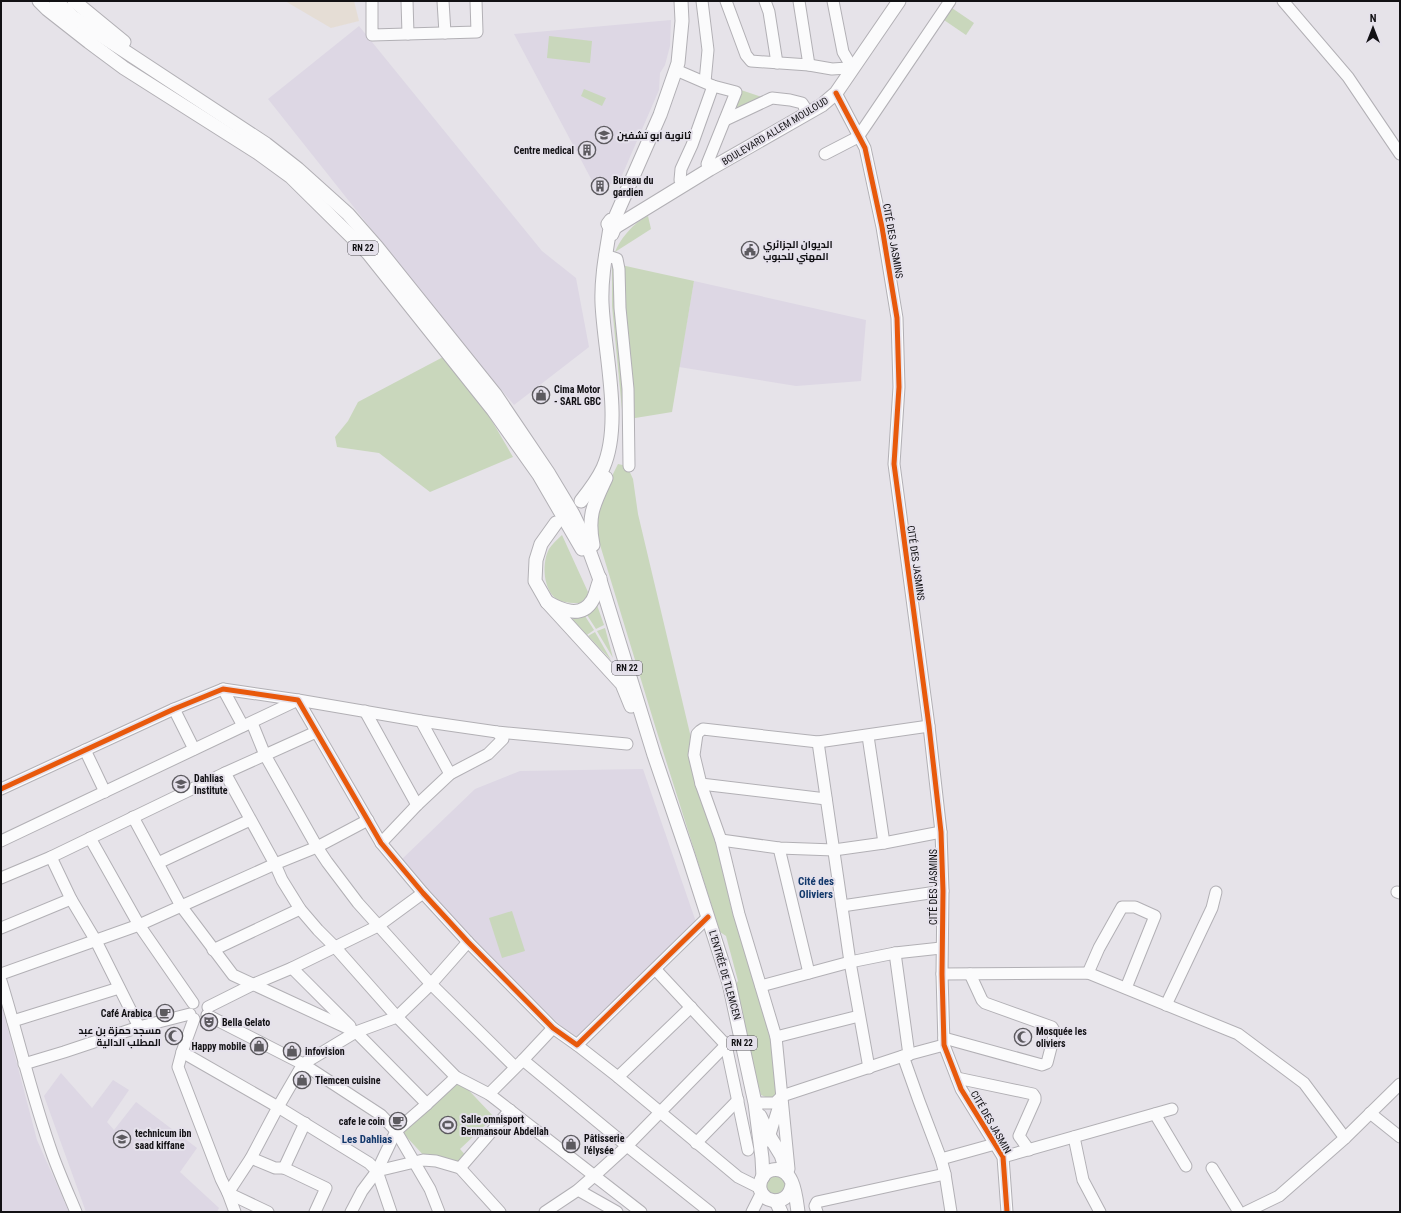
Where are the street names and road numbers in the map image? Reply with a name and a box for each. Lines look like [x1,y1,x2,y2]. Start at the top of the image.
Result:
street label: BOULEVARD ALLEM MOULOUD [720,95,830,167]
street label: CITÉ DES JASMINS [881,203,906,279]
road number: RN 22 [348,241,378,255]
street label: CITÉ DES JASMINS [905,525,928,601]
road number: RN 22 [612,661,642,675]
street label: CITÉ DES JASMINS [927,849,939,925]
street label: L'ENTRÉE DE TLEMCEN [707,929,744,1021]
road number: RN 22 [727,1036,757,1050]
street label: CITÉ DES JASMIN [969,1088,1014,1155]

